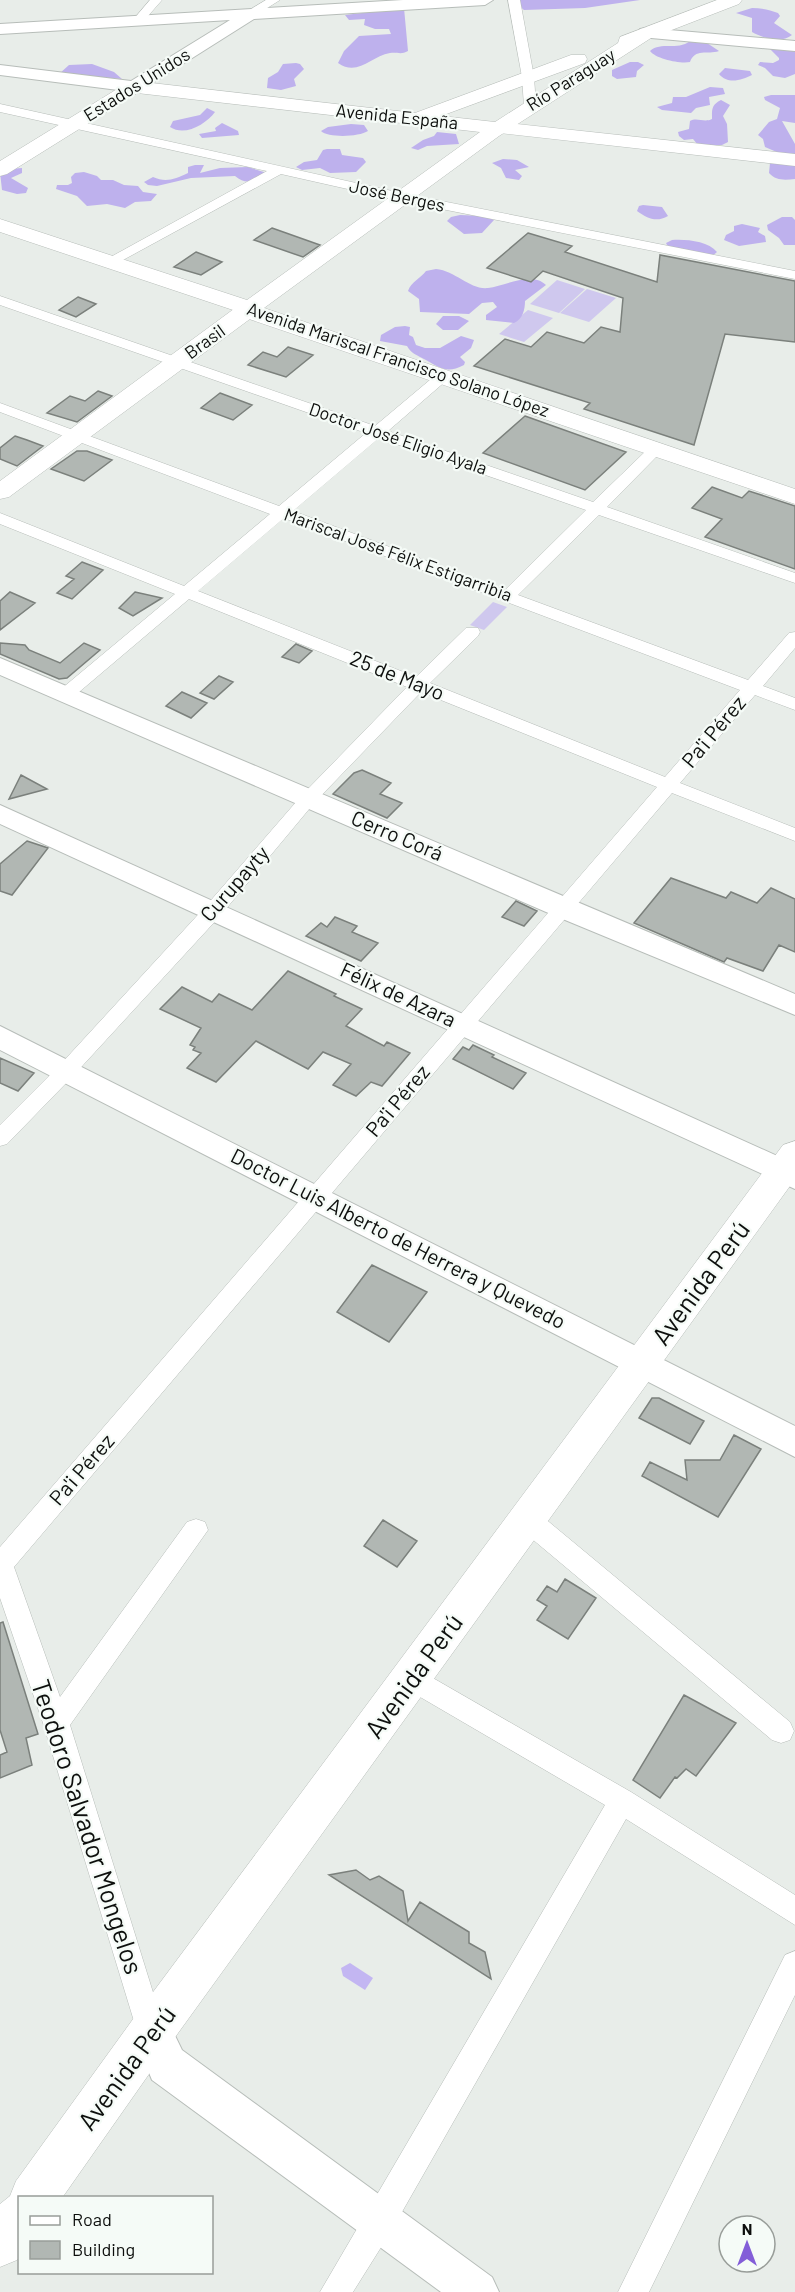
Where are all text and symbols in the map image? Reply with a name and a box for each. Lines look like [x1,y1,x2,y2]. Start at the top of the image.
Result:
street label: Estados Unidos [79,43,194,126]
street label: Río Paraguay [522,43,619,115]
street label: Avenida España [335,99,459,133]
street label: José Berges [347,174,447,216]
street label: Avenida Mariscal Francisco Solano López [244,297,552,421]
street label: Brasil [180,319,229,363]
street label: Doctor José Eligio Ayala [306,397,490,479]
street label: Mariscal José Félix Estigarribia [281,503,515,606]
street label: 25 de Mayo [347,644,448,705]
street label: Pa'i Pérez [676,690,750,772]
street label: Cerro Corá [348,804,447,865]
street label: Curupayty [194,840,274,926]
street label: Félix de Azara [337,956,460,1031]
street label: Pa'i Pérez [360,1059,434,1141]
street label: Doctor Luis Alberto de Herrera y Quevedo [227,1142,570,1333]
street label: Avenida Perú [644,1214,755,1350]
street label: Pa'i Pérez [43,1428,119,1510]
street label: Avenida Perú [357,1607,468,1743]
street label: Teodoro Salvador Mongelos [26,1675,151,1978]
street label: Avenida Perú [70,1999,181,2135]
legend [18,2196,213,2274]
text: Road [72,2208,112,2230]
north arrow [717,2214,777,2274]
text: N [742,2219,752,2238]
text: Building [72,2238,135,2260]

